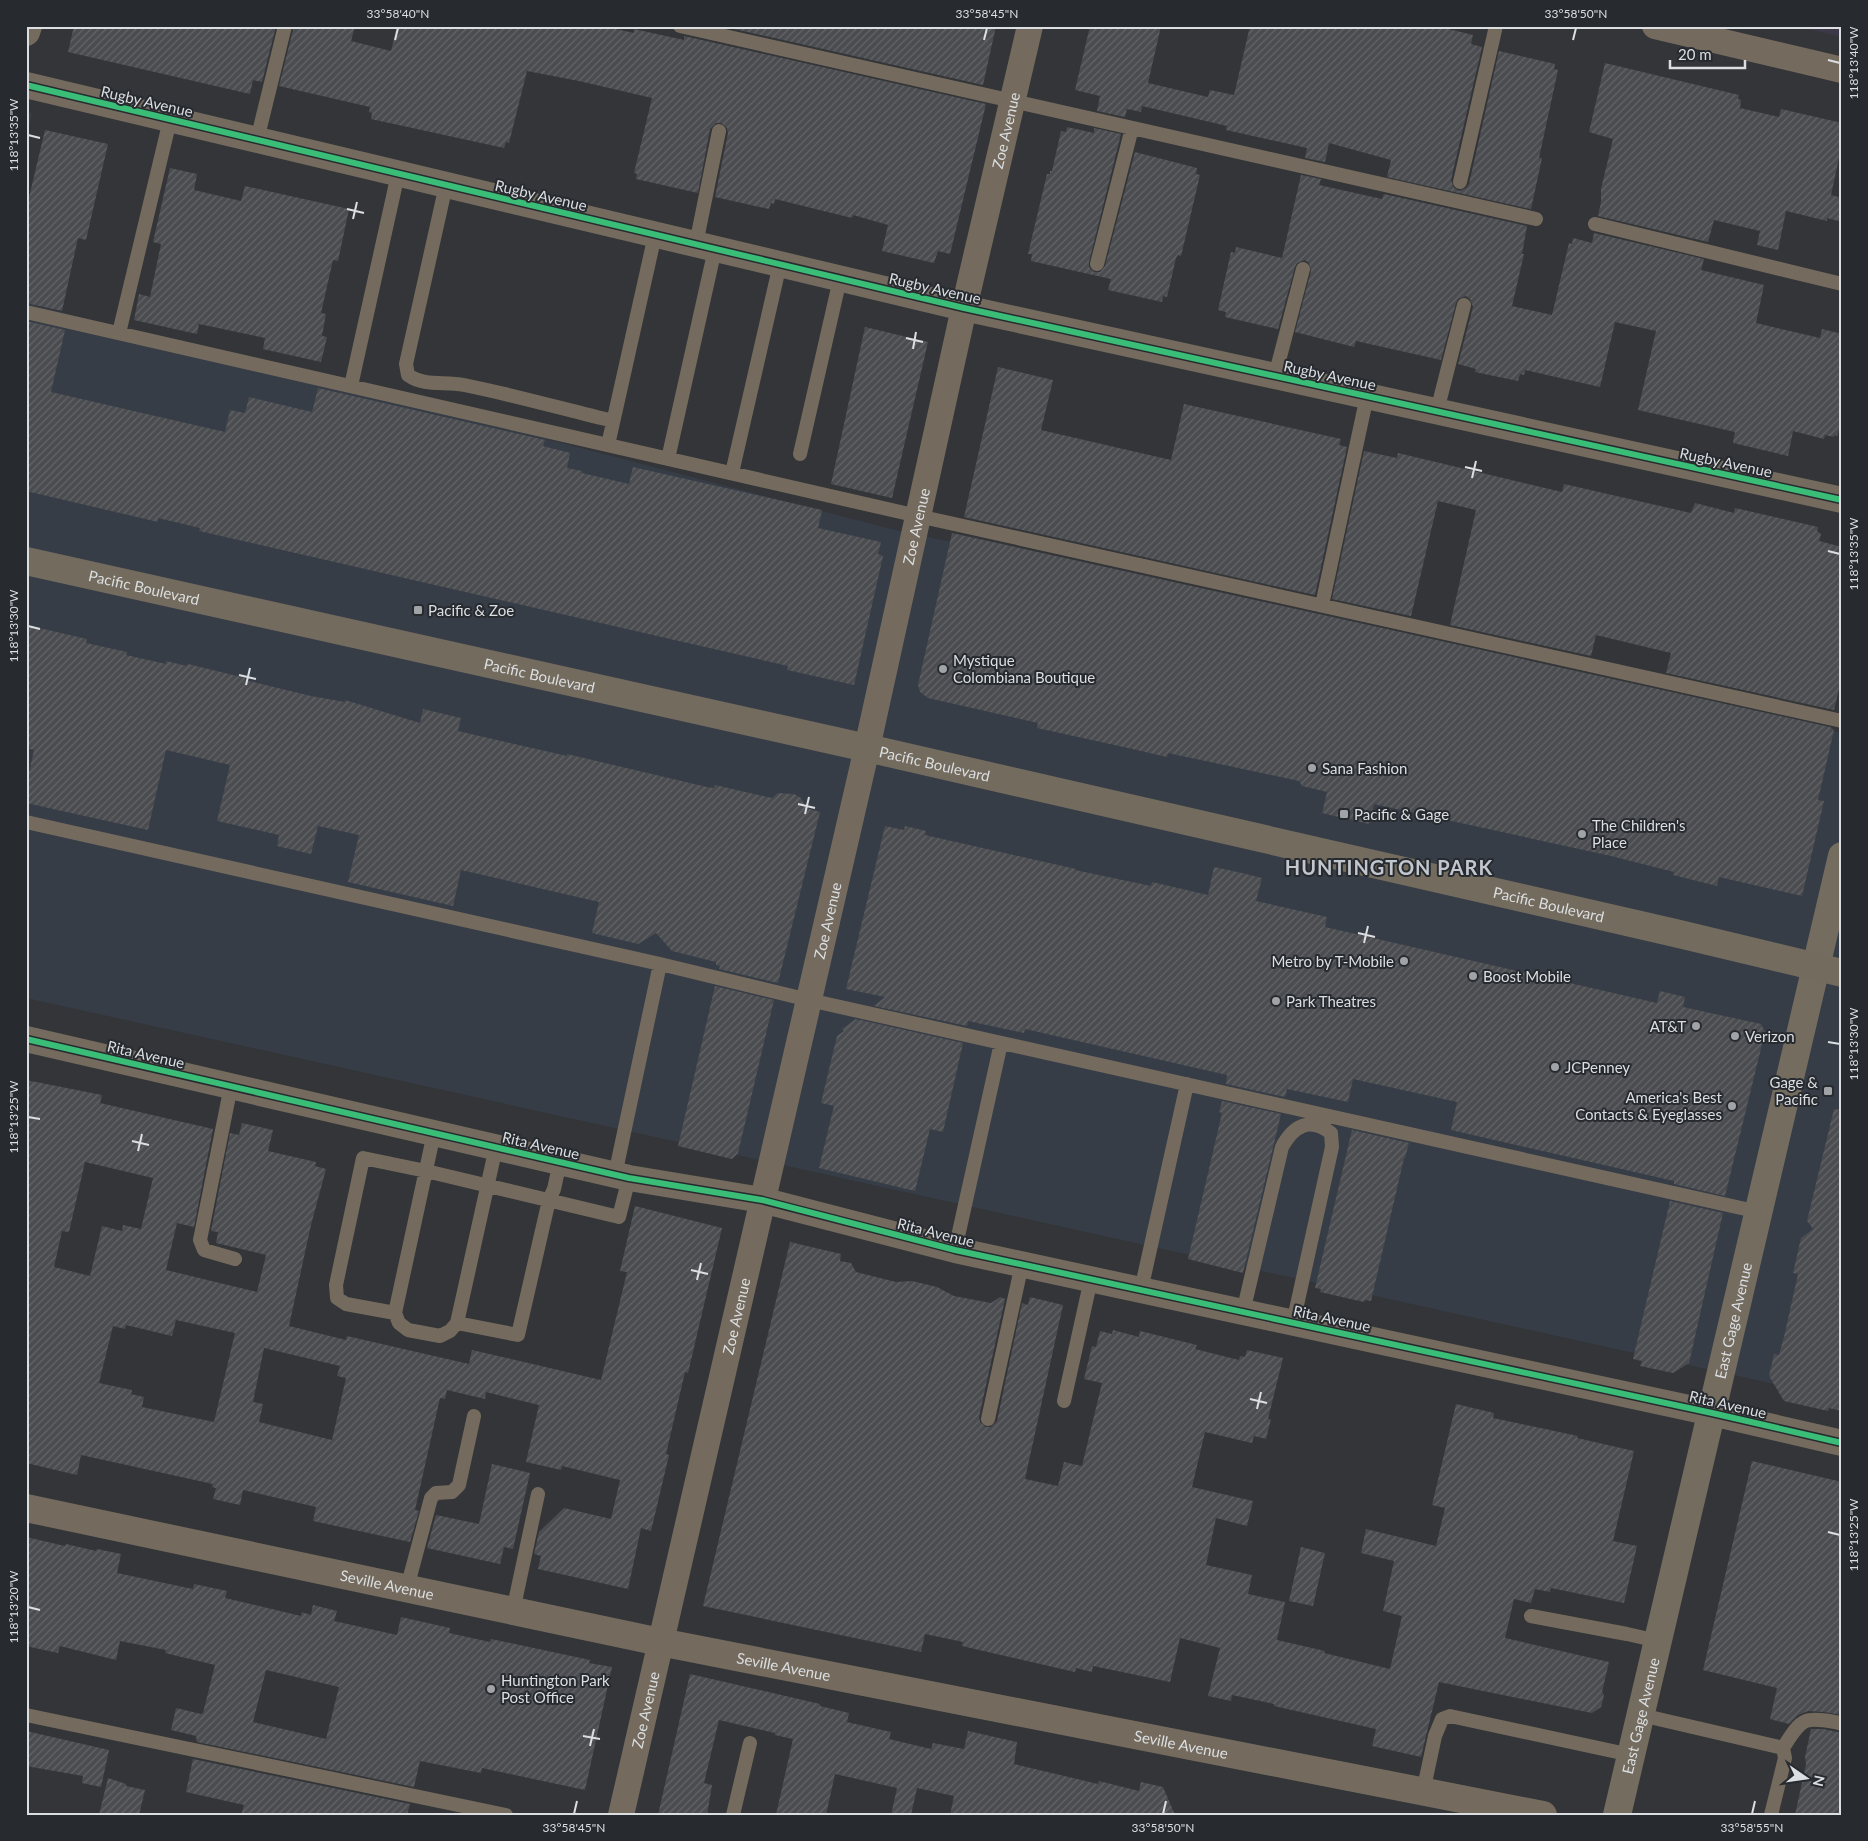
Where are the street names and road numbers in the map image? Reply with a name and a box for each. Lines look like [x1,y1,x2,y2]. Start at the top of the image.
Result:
street label: Rugby Avenue [99,82,195,120]
street label: Zoe Avenue [988,90,1023,170]
street label: Rugby Avenue [493,176,589,214]
street label: Rugby Avenue [887,269,983,307]
street label: Rugby Avenue [1282,356,1378,394]
street label: Rugby Avenue [1678,443,1774,481]
street label: Zoe Avenue [899,486,933,566]
street label: Pacific Boulevard [87,566,201,608]
street label: Pacific Boulevard [482,654,597,696]
street label: Pacific Boulevard [878,742,992,785]
street label: Zoe Avenue [810,880,845,961]
street label: Pacific Boulevard [1492,883,1606,925]
street label: Rita Avenue [106,1036,186,1072]
street label: Rita Avenue [501,1127,581,1163]
street label: Rita Avenue [896,1214,976,1250]
street label: East Gage Avenue [1711,1260,1755,1380]
street label: Zoe Avenue [718,1276,754,1356]
street label: Rita Avenue [1292,1301,1372,1335]
street label: Rita Avenue [1688,1386,1768,1422]
street label: Seville Avenue [339,1566,436,1603]
street label: Seville Avenue [735,1648,832,1684]
street label: East Gage Avenue [1618,1656,1663,1776]
street label: Zoe Avenue [628,1670,663,1750]
street label: Seville Avenue [1133,1726,1230,1762]

